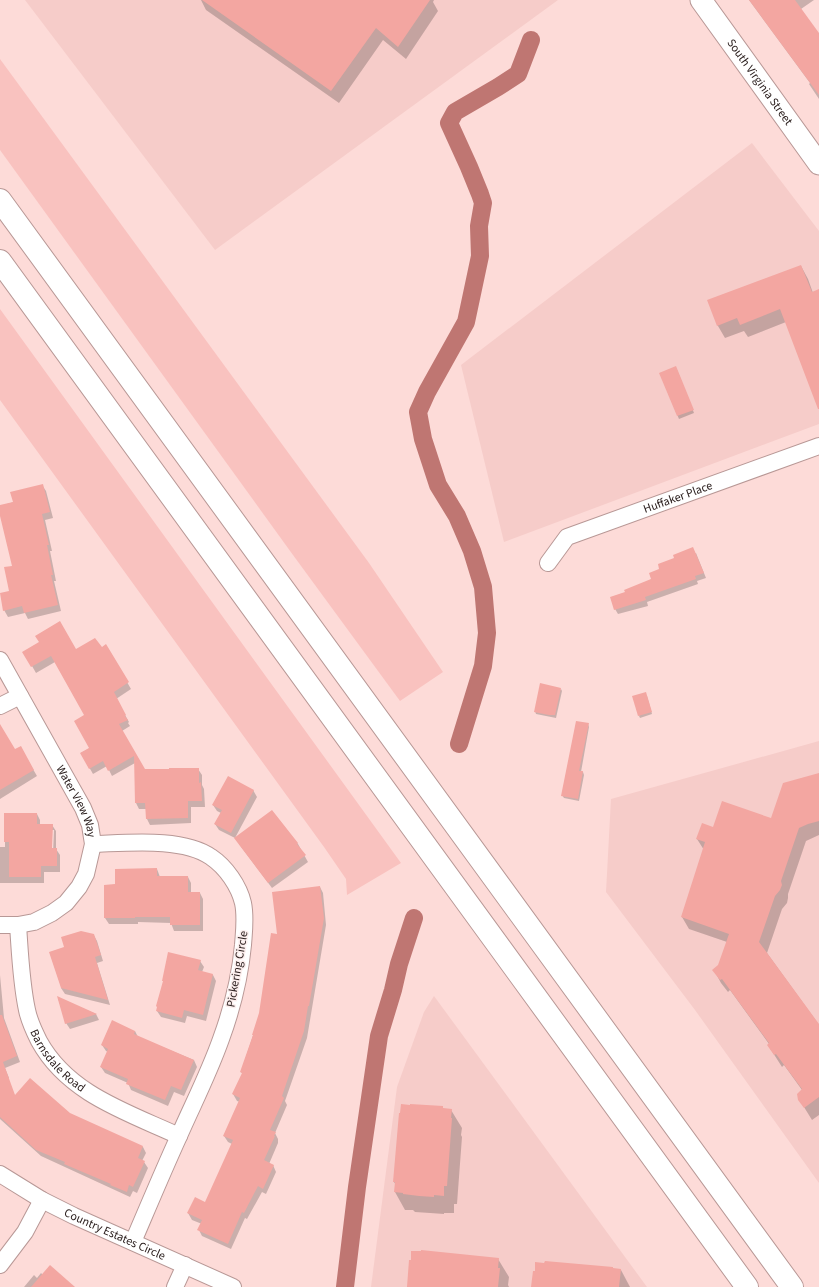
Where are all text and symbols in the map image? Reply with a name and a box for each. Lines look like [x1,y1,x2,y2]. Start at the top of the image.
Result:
street label: South Virginia Street [723,36,796,129]
street label: Huffaker Place [641,477,715,518]
street label: Water View Way [52,762,100,839]
street label: Pickering Circle [222,929,253,1009]
street label: Barnsdale Road [26,1027,89,1097]
street label: Country Estates Circle [61,1204,168,1265]

